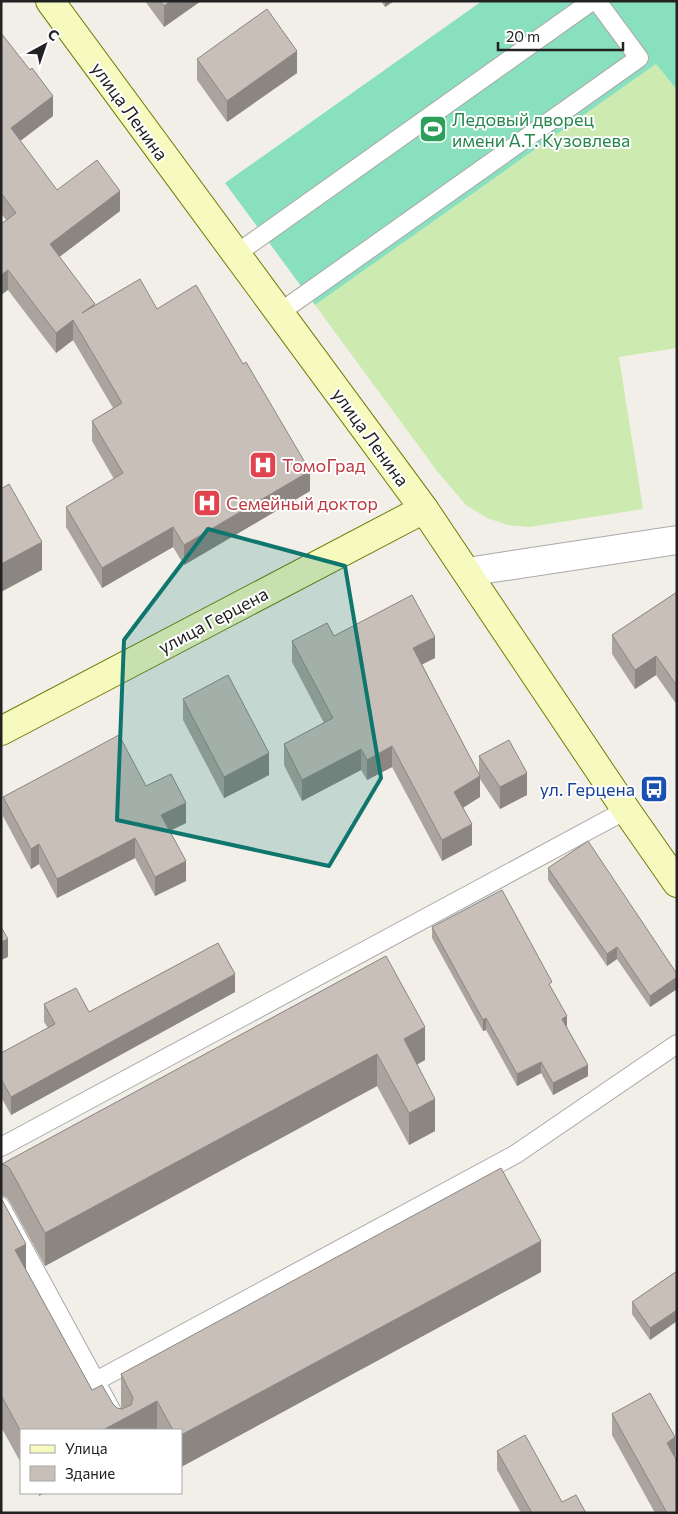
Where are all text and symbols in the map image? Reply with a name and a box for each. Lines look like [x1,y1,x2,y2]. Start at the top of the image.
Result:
north arrow [20,20,70,70]
scale bar [498,20,623,52]
text: С [45,25,63,44]
text: 20 m [506,27,540,45]
street label: улица Ленина [87,58,173,164]
place label: Ледовый дворец имени А.Т. Кузовлева [452,108,630,151]
sports icon: Ледовый дворец имени А.Т. Кузовлева [418,114,448,144]
street label: улица Ленина [328,384,414,490]
hospital icon: ТомоГрад [248,450,278,480]
place label: ТомоГрад [282,454,366,476]
hospital icon: Семейный доктор [192,488,222,518]
place label: Семейный доктор [226,492,378,514]
street label: улица Герцена [154,582,272,658]
bus stop icon: ул. Герцена [639,774,669,804]
place label: ул. Герцена [540,778,635,800]
legend [20,1429,182,1494]
text: Улица [65,1439,107,1457]
text: Здание [65,1464,115,1482]

